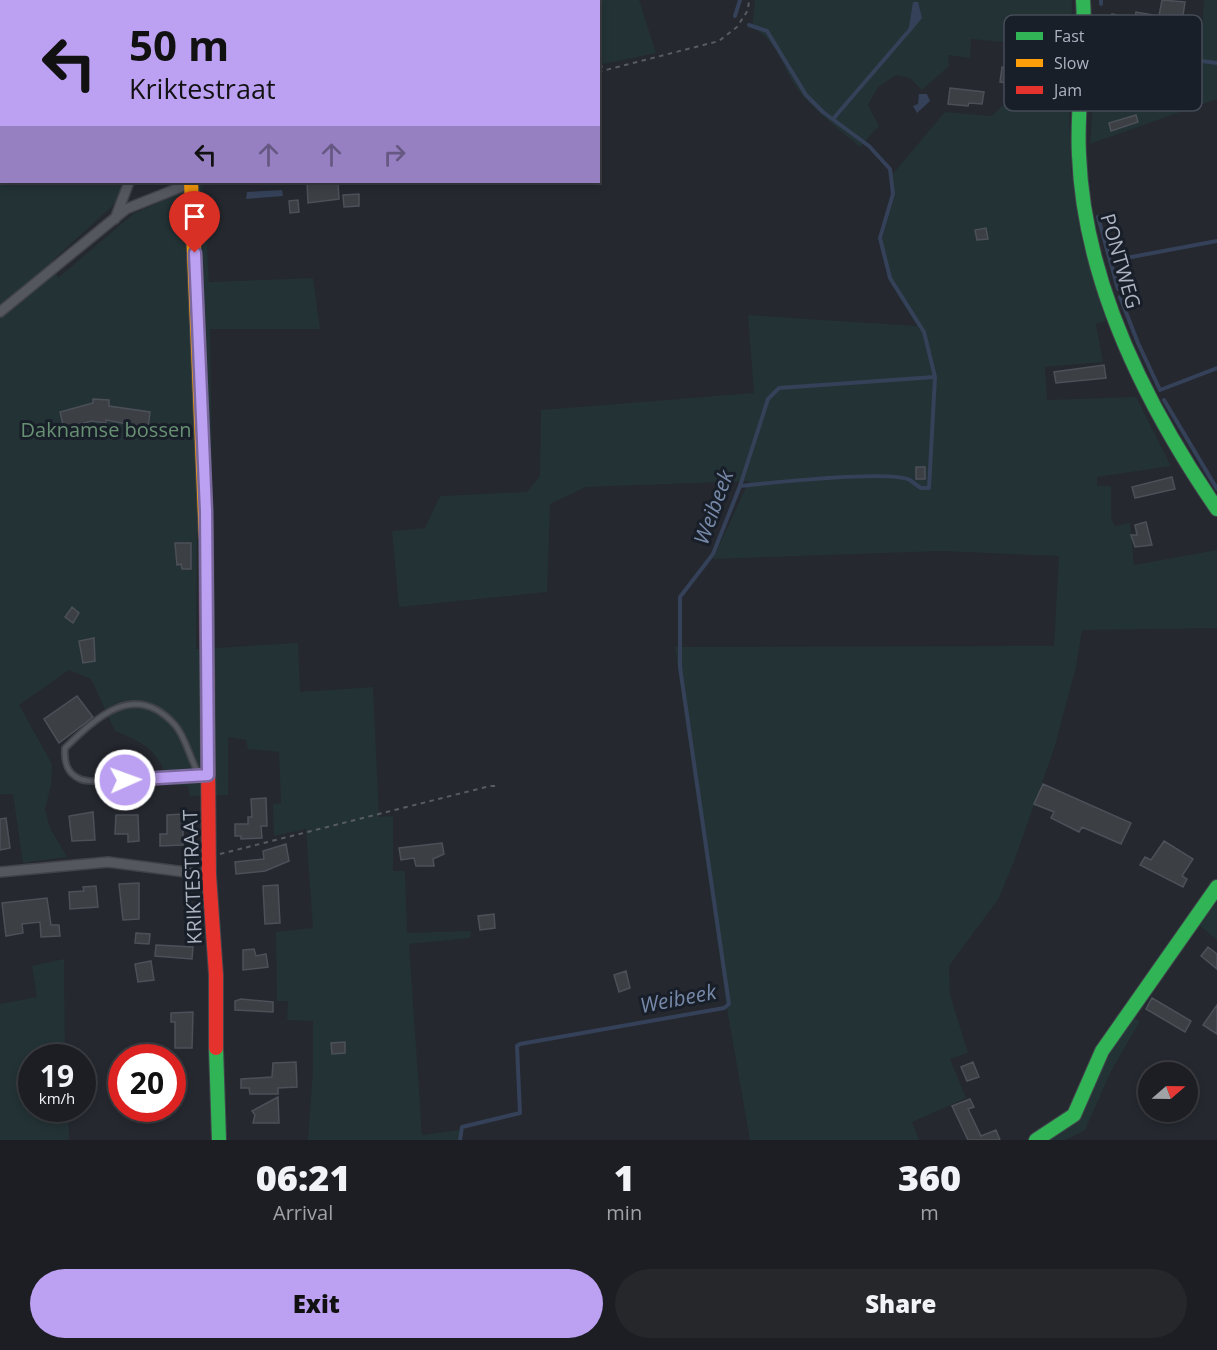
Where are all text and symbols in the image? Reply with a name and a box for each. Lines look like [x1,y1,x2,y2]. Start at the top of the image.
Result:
legend [1004,15,1202,111]
text: 50 m [129,16,229,73]
icon: left [30,24,108,102]
text: Fast [1054,25,1085,47]
text: Slow [1054,52,1089,74]
text: Kriktestraat [129,70,276,107]
text: Jam [1052,79,1082,101]
icon: left [189,138,222,171]
icon: ahead [252,138,285,171]
icon: ahead [315,138,348,171]
icon: right [378,138,411,171]
pin [169,191,220,253]
icon: arrive [178,200,211,233]
street label: PONTWEG [1095,210,1147,312]
park label: Daknamse bossen [21,416,191,443]
water label: Weibeek [687,465,740,548]
position arrow [93,748,157,812]
street label: KRIKTESTRAAT [176,809,208,945]
water label: Weibeek [638,977,719,1019]
speed limit sign: 20 [108,1044,186,1122]
text: 19 [40,1055,74,1096]
north arrow [1138,1062,1198,1122]
map controls [1138,1062,1198,1122]
text: km/h [39,1088,75,1108]
text: 06:21 [256,1153,351,1202]
text: 1 [614,1153,635,1202]
text: 360 [898,1153,961,1202]
text: Arrival [273,1199,333,1226]
text: min [606,1199,642,1226]
text: m [920,1199,939,1226]
button: Exit [30,1269,603,1338]
button: Share [615,1269,1187,1338]

